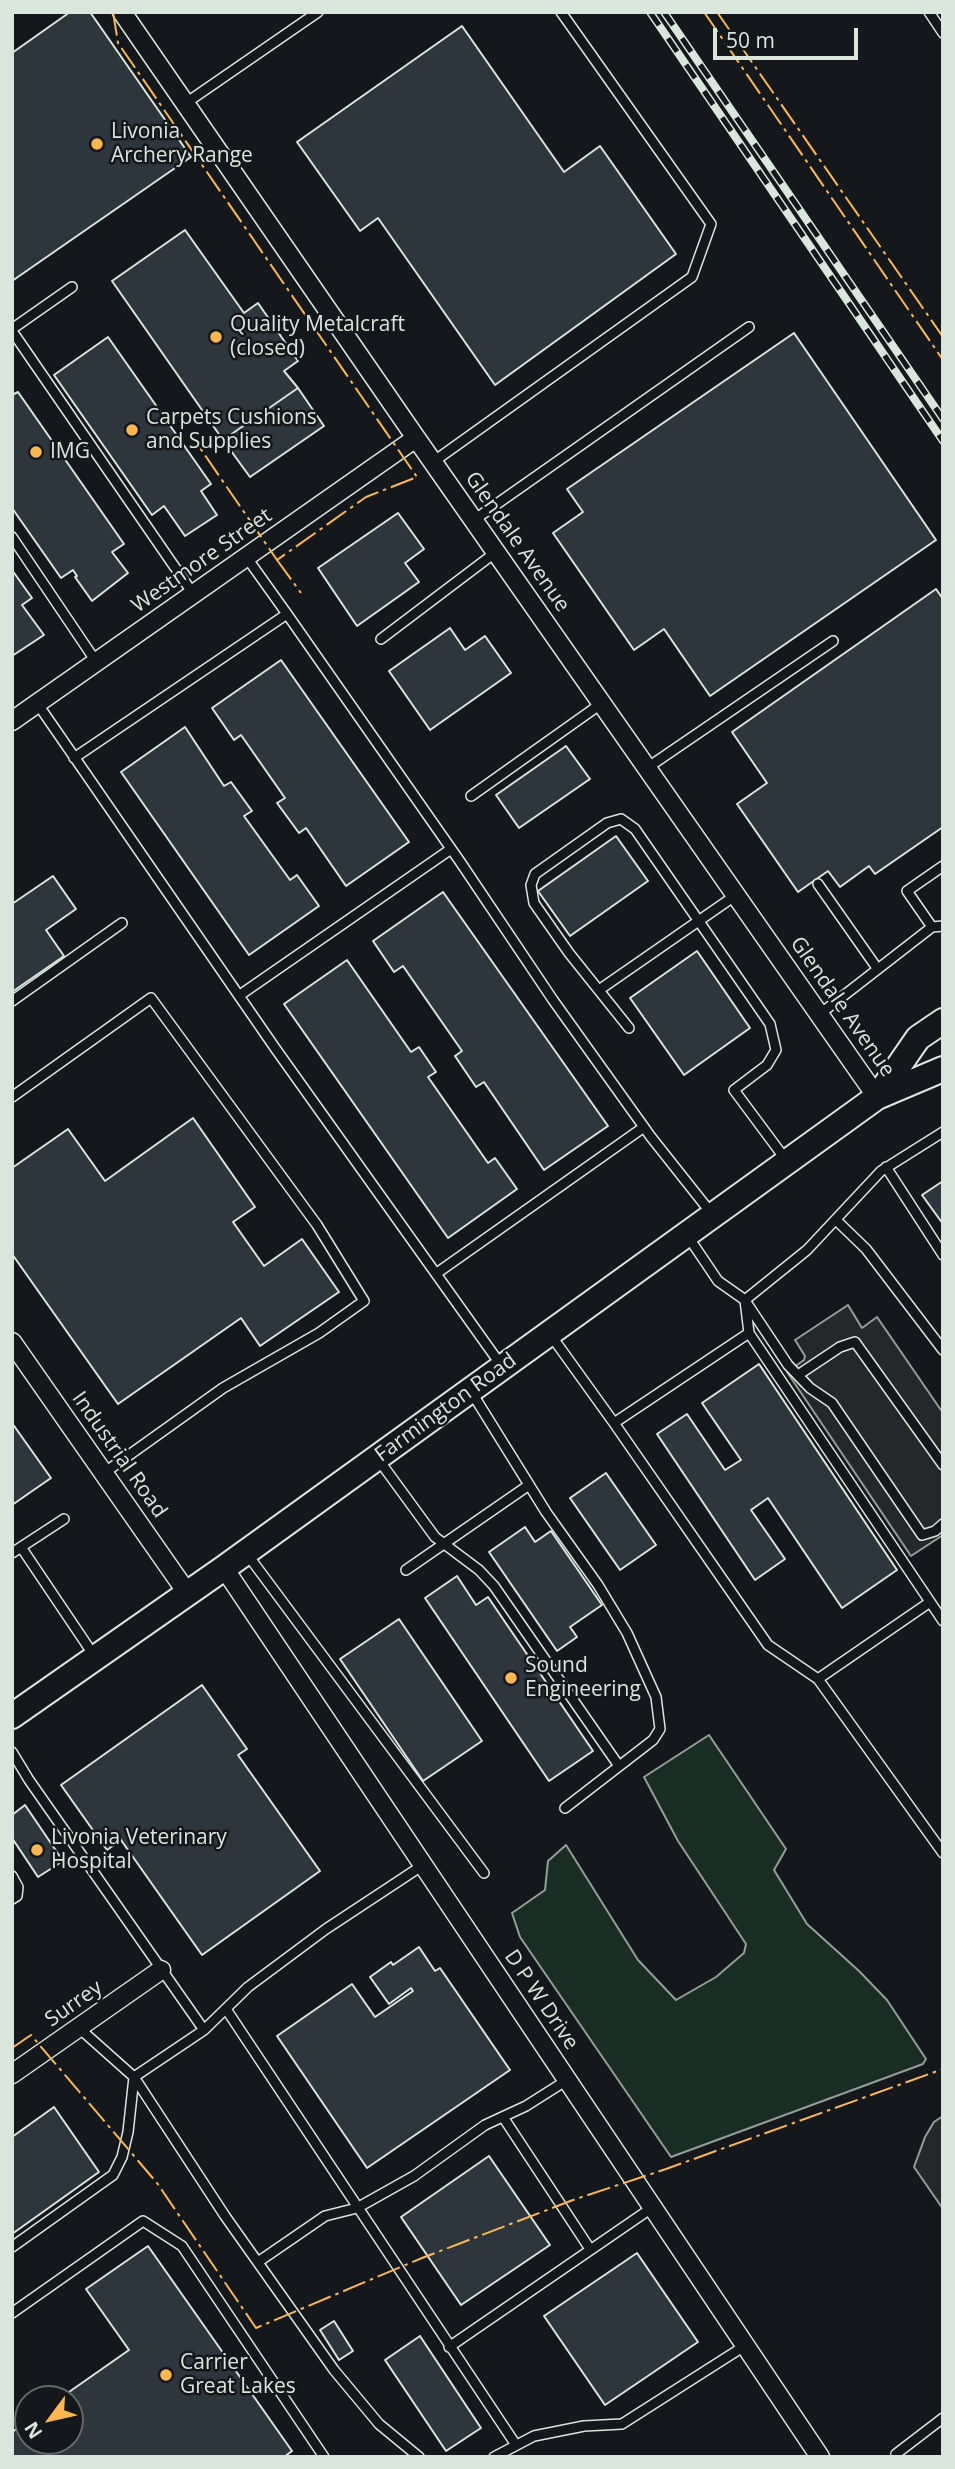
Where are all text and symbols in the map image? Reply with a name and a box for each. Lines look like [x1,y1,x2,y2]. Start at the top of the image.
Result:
scale bar [717,14,862,58]
text: 50 m [726,26,775,54]
place label: Livonia Archery Range [111,119,253,169]
marker: Livonia Archery Range [89,136,105,152]
place label: Quality Metalcraft (closed) [230,312,405,362]
marker: Quality Metalcraft (closed) [208,329,224,345]
place label: Carpets Cushions and Supplies [146,405,317,455]
marker: Carpets Cushions and Supplies [124,422,140,438]
place label: IMG [50,439,90,465]
marker: IMG [28,444,44,460]
street label: Glendale Avenue [459,467,575,617]
street label: Westmore Street [127,503,277,619]
street label: Glendale Avenue [784,932,900,1082]
street label: Farmington Road [370,1348,522,1468]
street label: Industrial Road [66,1387,172,1523]
place label: Sound Engineering [525,1653,641,1703]
marker: Sound Engineering [503,1670,519,1686]
place label: Livonia Veterinary Hospital [51,1825,227,1875]
marker: Livonia Veterinary Hospital [29,1842,45,1858]
street label: D P W Drive [498,1945,584,2055]
street label: Surrey [41,1975,107,2033]
place label: Carrier Great Lakes [180,2350,296,2400]
marker: Carrier Great Lakes [158,2367,174,2383]
north arrow [14,2385,84,2455]
text: N [18,2417,48,2444]

